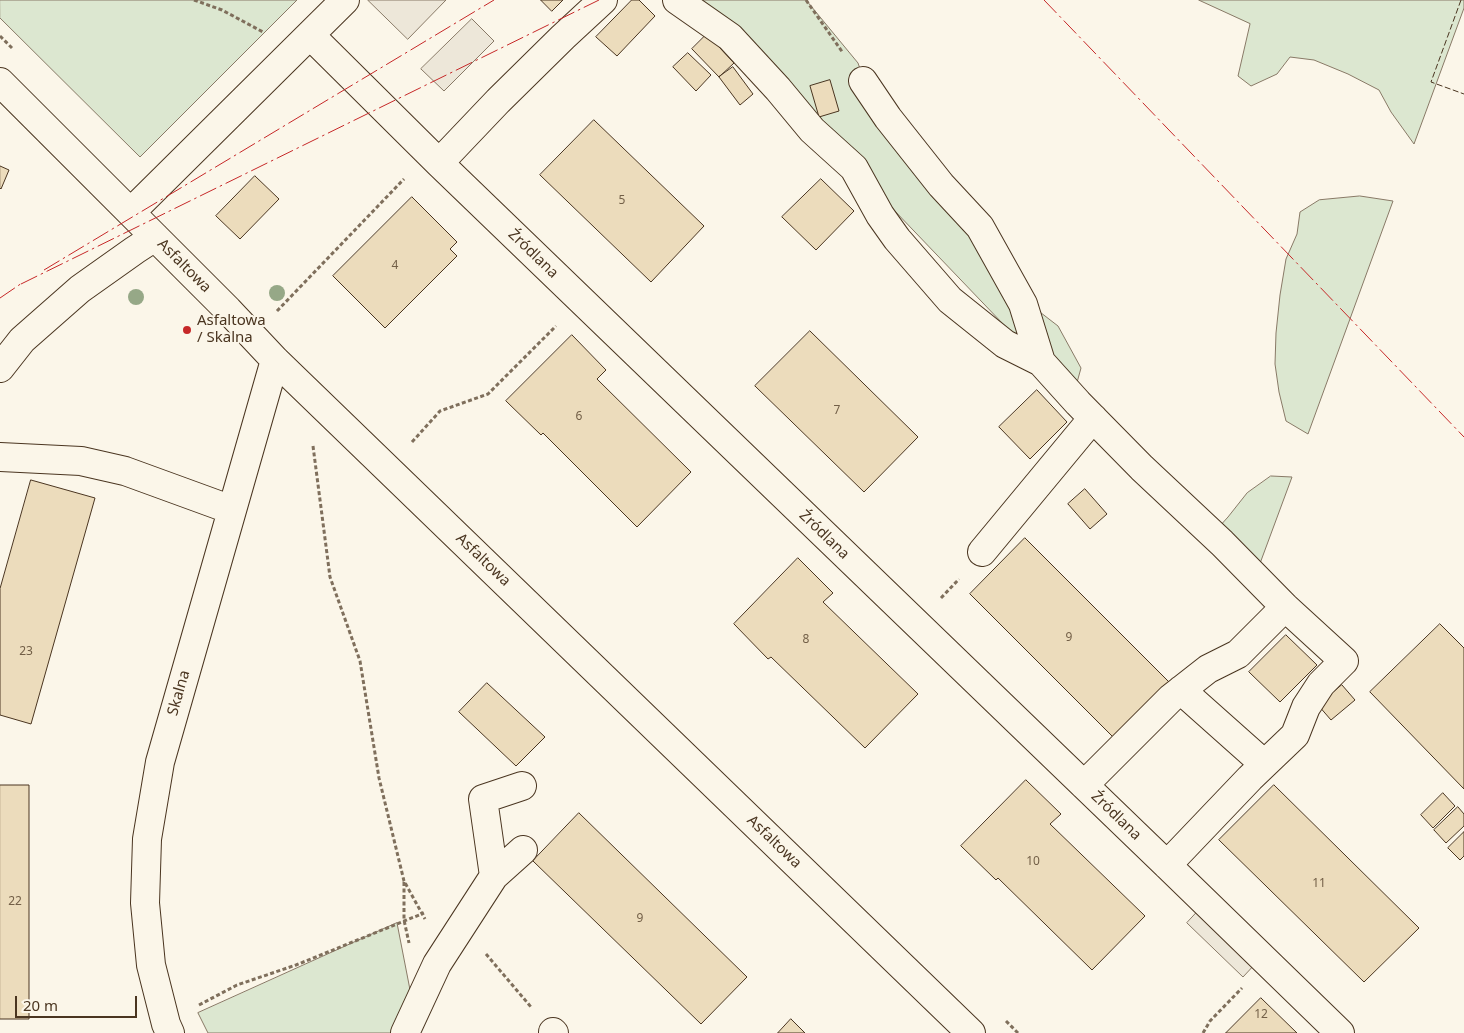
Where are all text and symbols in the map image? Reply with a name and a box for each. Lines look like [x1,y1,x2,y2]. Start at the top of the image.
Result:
house number: 5 [619,194,625,208]
street label: Źródlana [504,226,562,282]
street label: Asfaltowa [153,235,215,297]
house number: 4 [392,259,398,273]
place label: Asfaltowa / Skalna [197,312,266,347]
marker: Asfaltowa / Skalna [181,324,193,336]
house number: 7 [834,404,840,418]
house number: 6 [576,410,582,424]
street label: Źródlana [795,507,853,563]
street label: Asfaltowa [452,530,514,590]
house number: 9 [1066,631,1072,645]
house number: 8 [803,633,809,647]
house number: 23 [19,645,33,659]
street label: Skalna [164,668,194,718]
street label: Źródlana [1087,788,1145,844]
street label: Asfaltowa [743,812,805,872]
house number: 10 [1026,855,1040,869]
house number: 11 [1312,877,1326,891]
house number: 22 [8,895,22,909]
house number: 9 [637,912,643,926]
scale bar [18,986,140,1018]
text: 20 m [23,995,58,1015]
house number: 12 [1254,1008,1268,1022]

